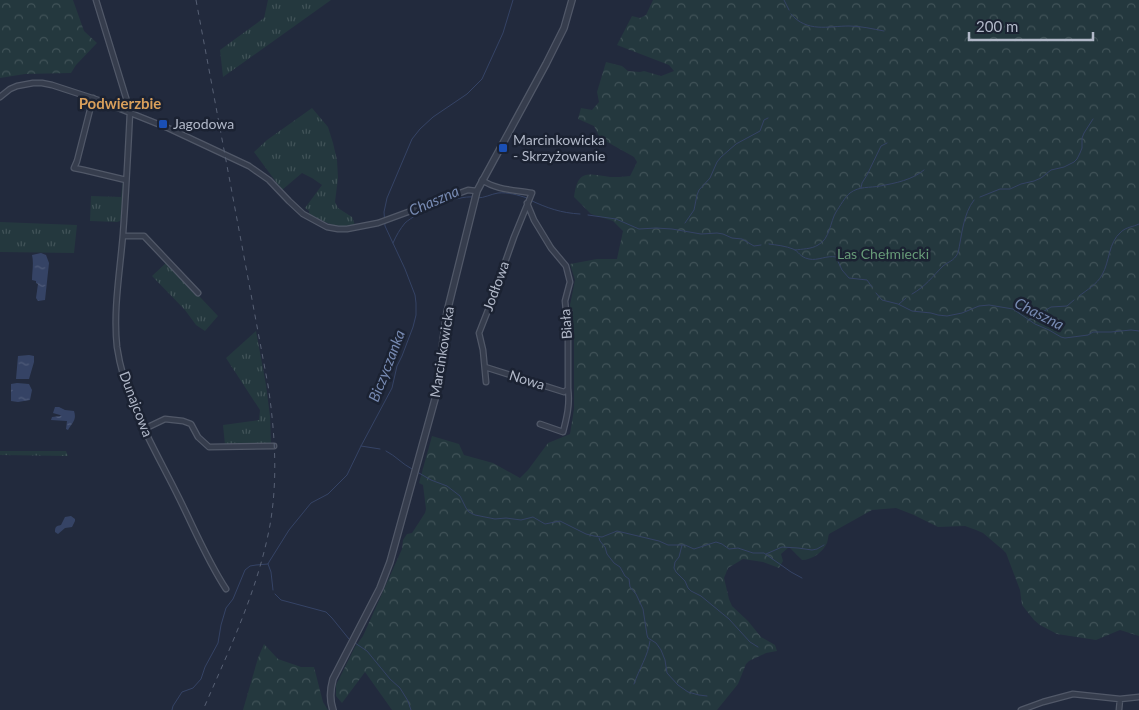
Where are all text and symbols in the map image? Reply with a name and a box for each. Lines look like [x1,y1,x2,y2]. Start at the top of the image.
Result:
scale bar [969,10,1093,42]
text: 200 m [976,17,1018,35]
district label: Podwierzbie [79,94,161,112]
place label: Jagodowa [173,115,234,132]
marker: Jagodowa [157,118,169,130]
place label: Marcinkowicka - Skrzyżowanie [513,131,605,164]
marker: Marcinkowicka - Skrzyżowanie [497,142,509,154]
water label: Chaszna [406,181,462,219]
park label: Las Chełmiecki [837,245,929,262]
street label: Jodłowa [479,259,512,313]
water label: Chaszna [1012,293,1067,333]
street label: Marcinkowicka [426,305,457,399]
street label: Biała [556,308,575,340]
water label: Biczyczanka [364,327,408,404]
street label: Nowa [507,366,547,393]
street label: Dunajcowa [116,369,157,439]

